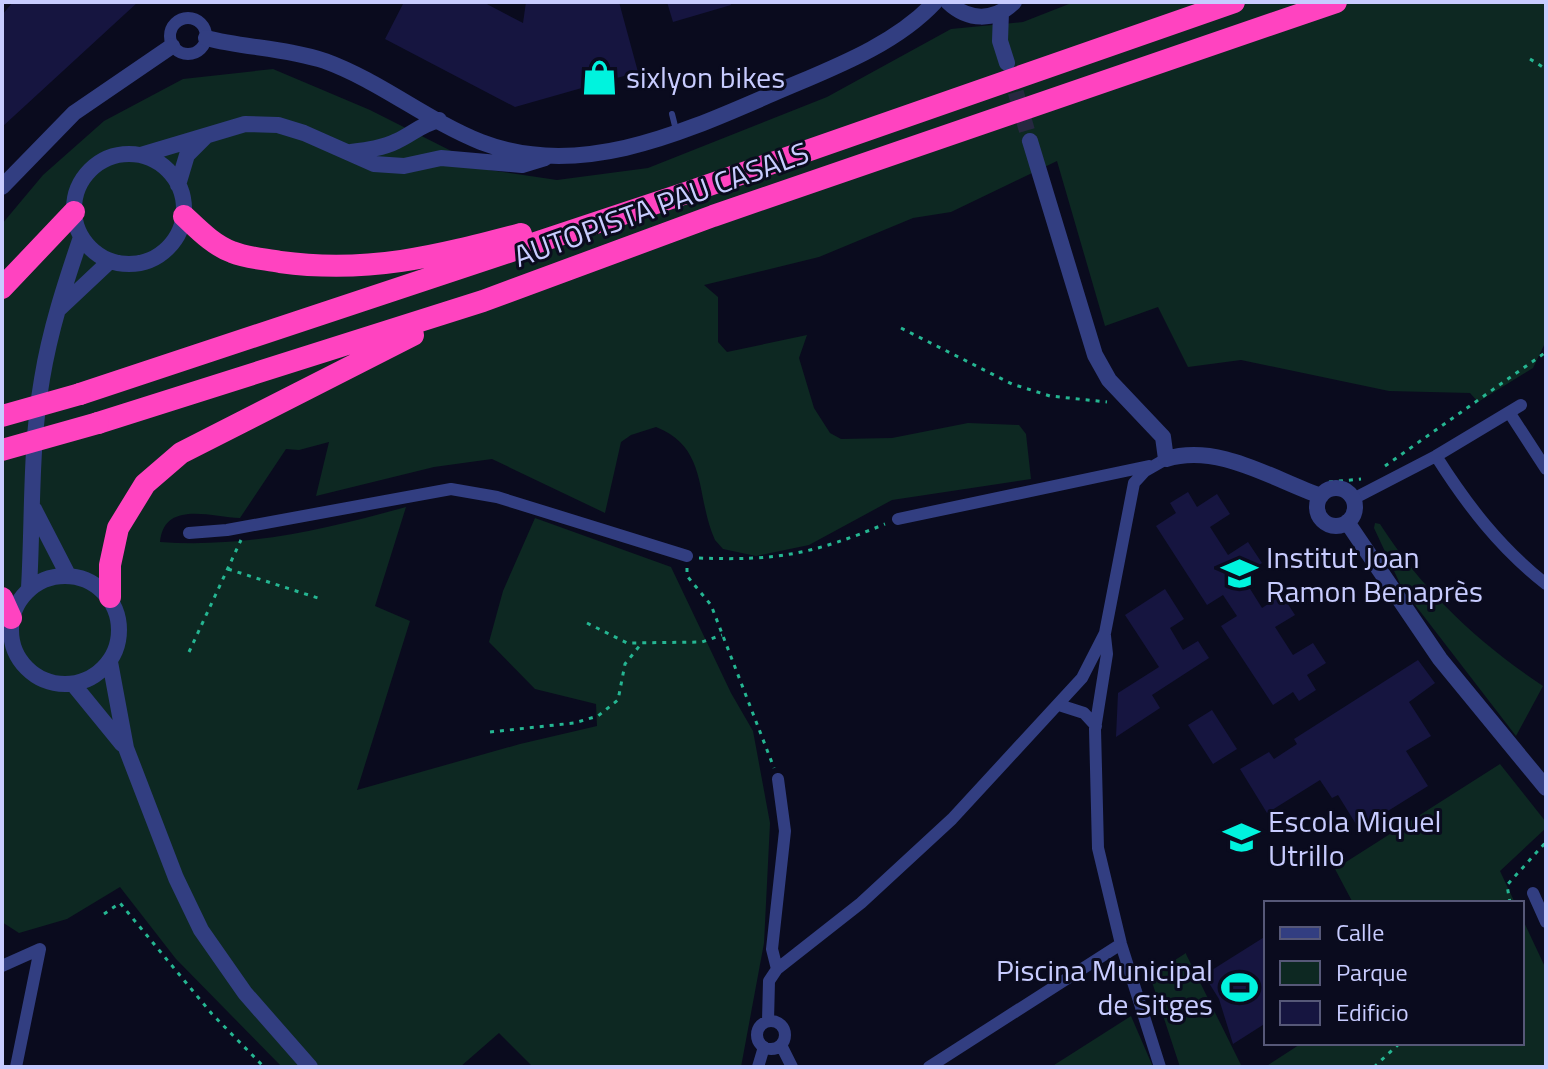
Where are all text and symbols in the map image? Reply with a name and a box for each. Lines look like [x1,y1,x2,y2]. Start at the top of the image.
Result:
place label: sixlyon bikes [626,54,785,100]
shop icon: sixlyon bikes [581,58,619,96]
street label: AUTOPISTA PAU CASALS [507,129,815,279]
place label: Institut Joan Ramon Benaprès [1266,534,1483,614]
school or university icon: Institut Joan Ramon Benaprès [1221,555,1259,593]
place label: Escola Miquel Utrillo [1268,798,1441,878]
school or university icon: Escola Miquel Utrillo [1223,819,1261,857]
legend [1264,901,1524,1045]
text: Calle [1336,914,1384,950]
place label: Piscina Municipal de Sitges [996,947,1213,1027]
text: Parque [1336,954,1408,990]
sports icon: Piscina Municipal de Sitges [1220,968,1258,1006]
text: Edificio [1336,994,1409,1030]

